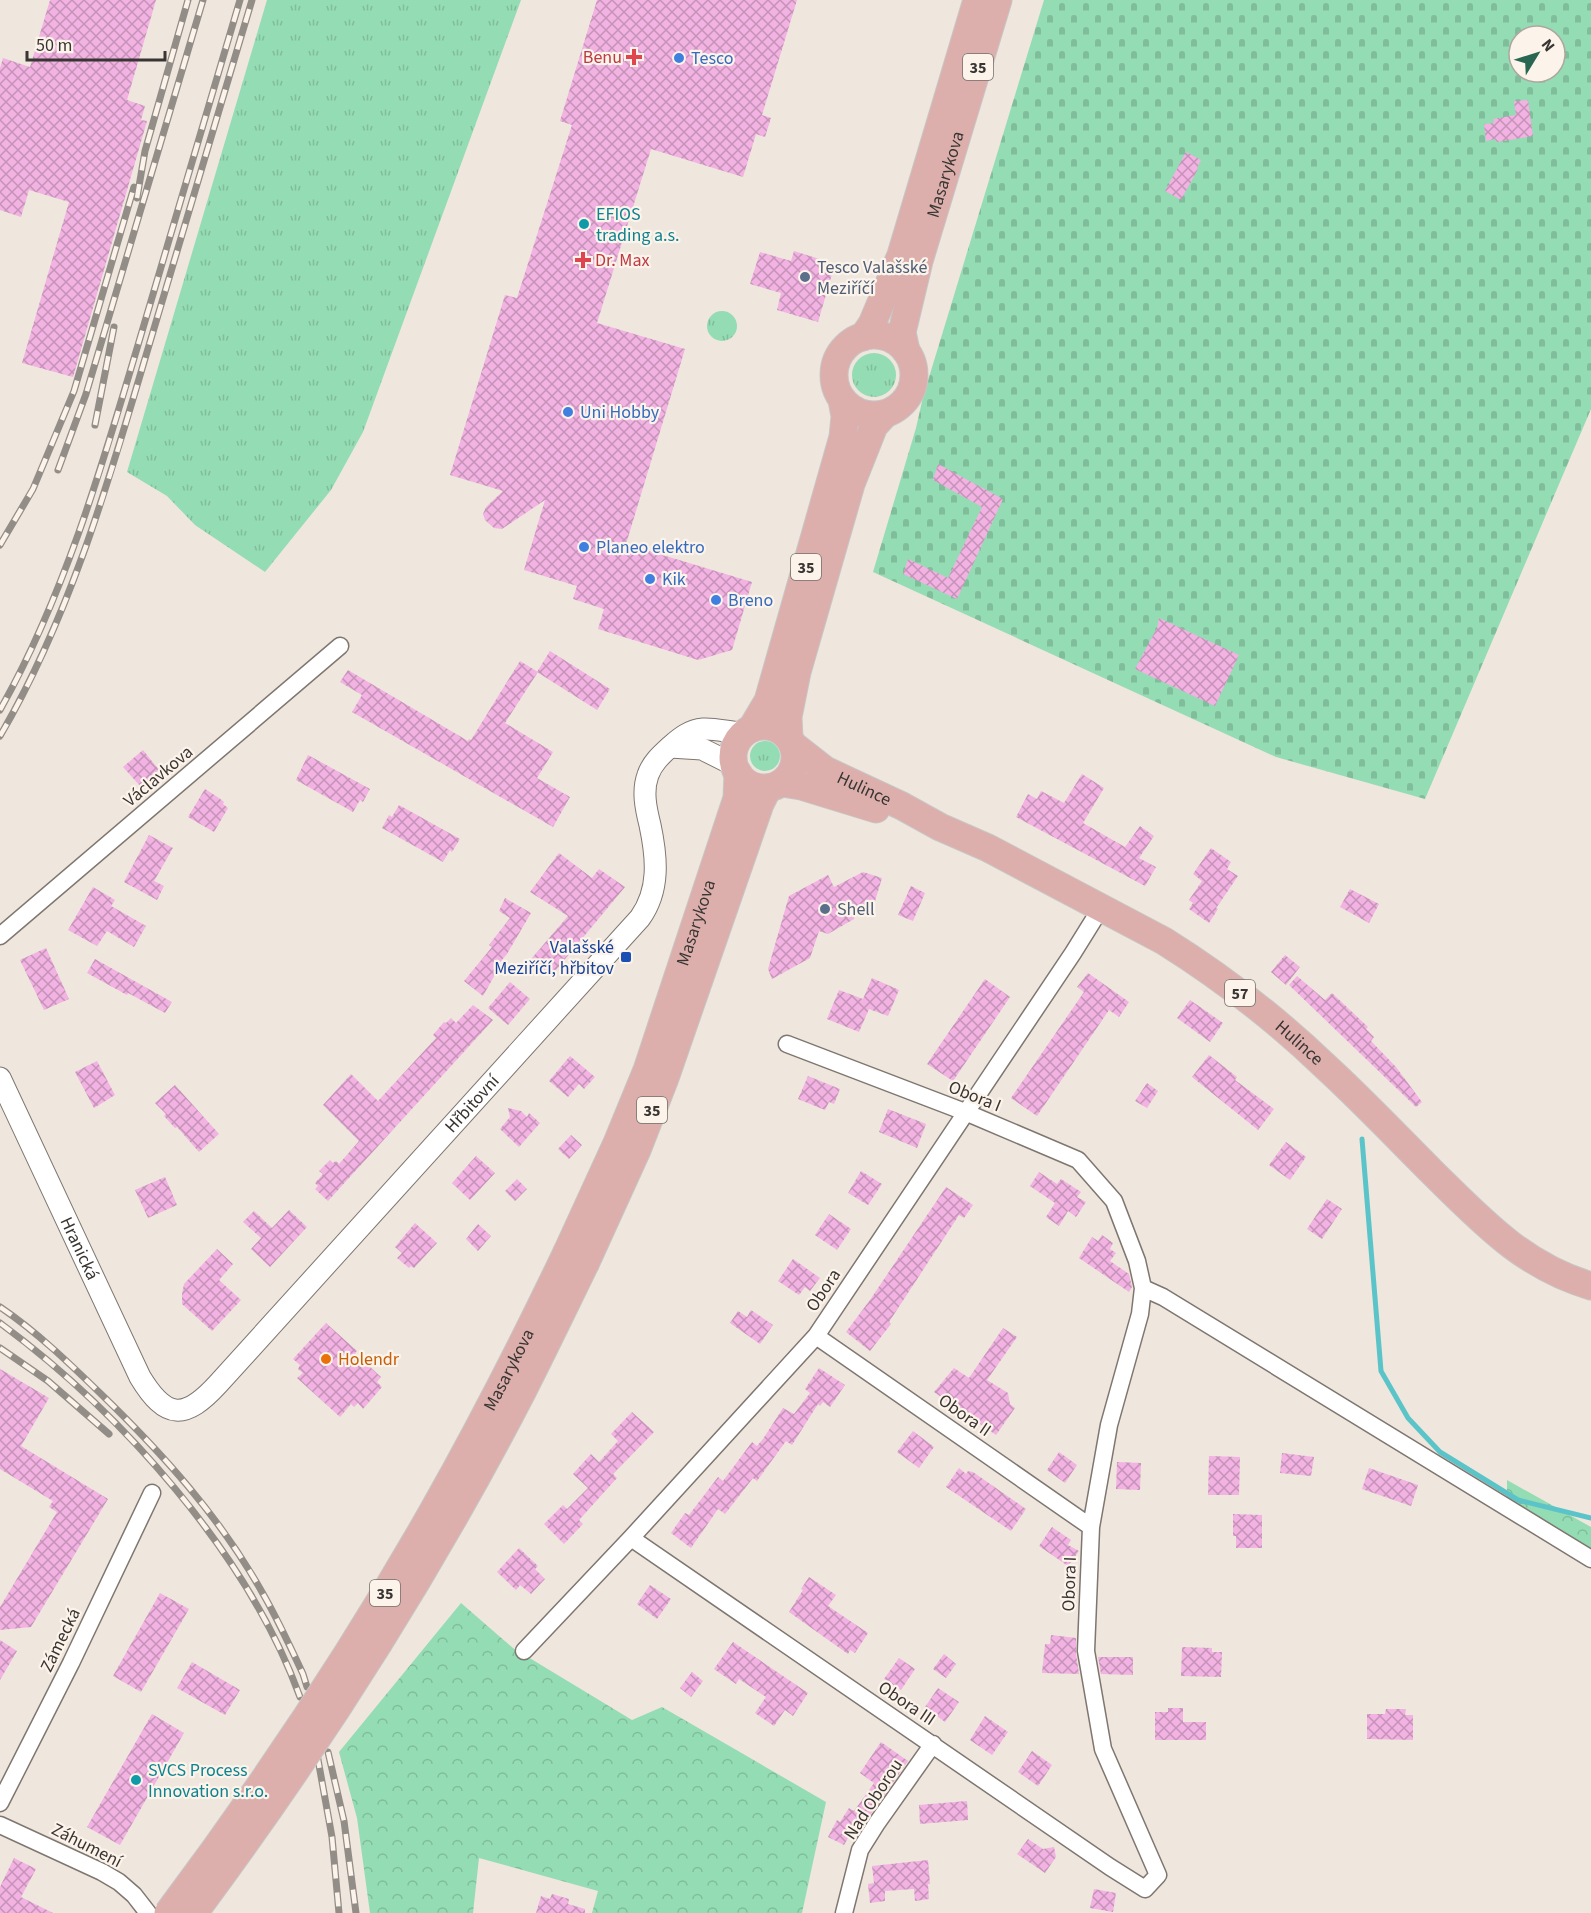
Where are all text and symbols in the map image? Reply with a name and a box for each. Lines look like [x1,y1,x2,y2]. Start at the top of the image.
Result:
scale bar [27,24,165,62]
north arrow [1507,24,1567,84]
text: 50 m [36,33,72,58]
text: N [1536,34,1560,56]
place label: Benu [583,45,622,70]
place label: Tesco [691,46,734,71]
marker: Benu [627,50,641,64]
marker: Tesco [672,51,686,65]
road number: 35 [963,54,993,80]
street label: Masarykova [921,128,971,221]
place label: EFIOS trading a.s. [596,202,680,248]
marker: EFIOS trading a.s. [577,217,591,231]
place label: Dr. Max [595,248,650,273]
marker: Dr. Max [576,253,590,267]
place label: Tesco Valašské Meziříčí [817,255,927,301]
marker: Tesco Valašské Meziříčí [798,270,812,284]
place label: Uni Hobby [580,400,660,425]
marker: Uni Hobby [561,405,575,419]
place label: Planeo elektro [596,535,705,560]
marker: Planeo elektro [577,540,591,554]
road number: 35 [791,554,821,580]
place label: Kik [662,567,686,592]
marker: Kik [643,572,657,586]
place label: Breno [728,588,773,613]
marker: Breno [709,593,723,607]
street label: Václavkova [118,740,198,813]
street label: Hulince [833,765,895,812]
street label: Masarykova [670,877,722,969]
place label: Shell [837,897,875,922]
marker: Shell [818,902,832,916]
place label: Valašské Meziříčí, hřbitov [494,935,615,981]
marker: Valašské Meziříčí, hřbitov [619,950,633,964]
road number: 57 [1225,980,1255,1006]
street label: Hulince [1269,1015,1329,1071]
street label: Hřbitovní [439,1069,506,1139]
street label: Obora I [945,1075,1005,1118]
road number: 35 [637,1097,667,1123]
street label: Hranická [54,1213,105,1284]
street label: Obora [800,1264,847,1317]
street label: Masarykova [478,1325,541,1416]
place label: Holendr [338,1347,400,1372]
marker: Holendr [319,1352,333,1366]
street label: Obora II [933,1388,996,1443]
street label: Obora I [1056,1556,1083,1612]
road number: 35 [370,1580,400,1606]
street label: Zámecká [34,1604,87,1676]
street label: Obora III [873,1675,940,1732]
street label: Nad Oborou [838,1754,909,1844]
place label: SVCS Process Innovation s.r.o. [148,1758,268,1804]
marker: SVCS Process Innovation s.r.o. [129,1773,143,1787]
street label: Záhumení [47,1817,127,1874]

